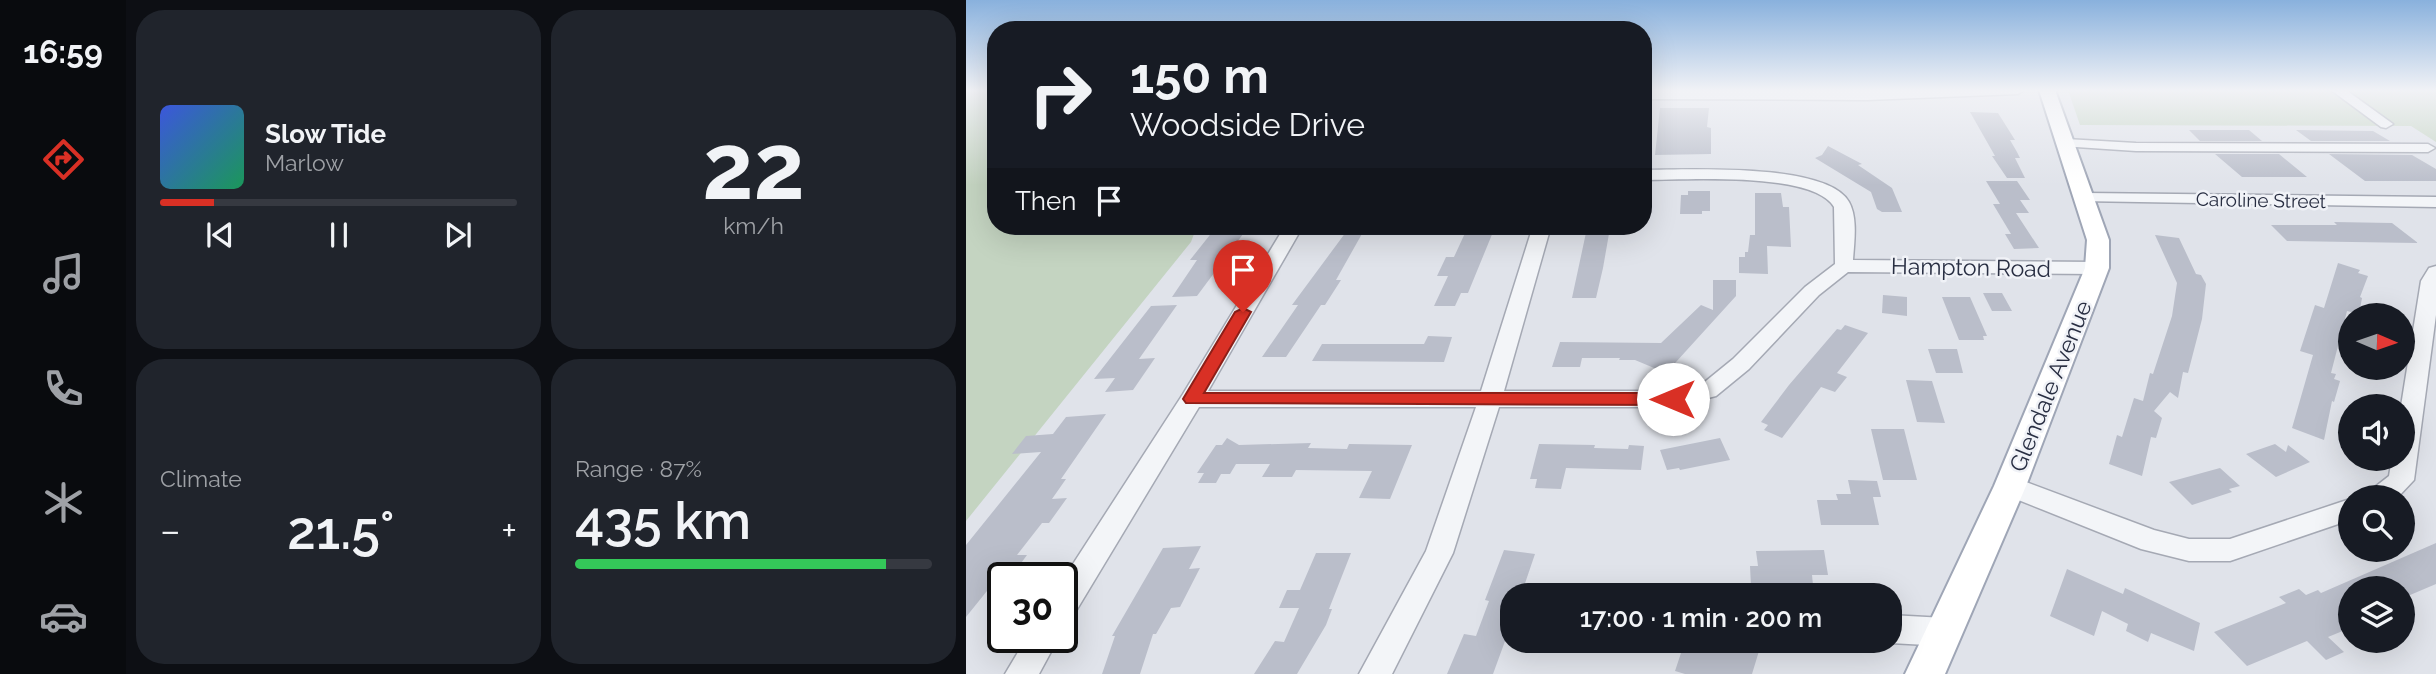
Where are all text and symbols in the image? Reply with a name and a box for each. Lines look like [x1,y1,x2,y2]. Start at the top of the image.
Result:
text: 16:59 [23,33,103,70]
text: 150 m [1130,47,1269,104]
icon: right [1015,49,1106,140]
text: Woodside Drive [1130,106,1365,143]
text: 22 [702,113,805,220]
text: Slow Tide [265,119,386,149]
icon: directions [39,135,88,184]
text: Marlow [265,149,344,176]
icon: arrive [1090,182,1128,220]
text: Then [1015,186,1076,216]
street label: Caroline Street [2196,188,2327,212]
text: km/h [723,212,784,239]
icon: previous [201,216,239,254]
icon: pause [320,216,358,254]
icon: next [439,216,477,254]
pin [1213,240,1273,312]
icon: music [39,249,88,298]
icon: arrive [1224,251,1262,289]
street label: Hampton Road [1891,252,2051,282]
street label: Glendale Avenue [2003,297,2097,475]
north arrow [2338,303,2415,380]
map controls [2338,303,2415,653]
position arrow [1636,362,1710,436]
icon: phone [39,364,88,413]
button: sound [2338,394,2415,471]
text: Range · 87% [575,455,702,482]
text: Climate [160,465,242,492]
icon: climate [39,478,88,527]
button: search [2338,485,2415,562]
text: 435 km [575,490,751,551]
text: 21.5° [287,500,394,561]
text: − [160,508,180,553]
text: + [501,508,517,553]
speed limit sign: 30 [987,562,1078,653]
button: layers [2338,576,2415,653]
icon: car [39,592,88,641]
text: 17:00 · 1 min · 200 m [1580,603,1822,633]

